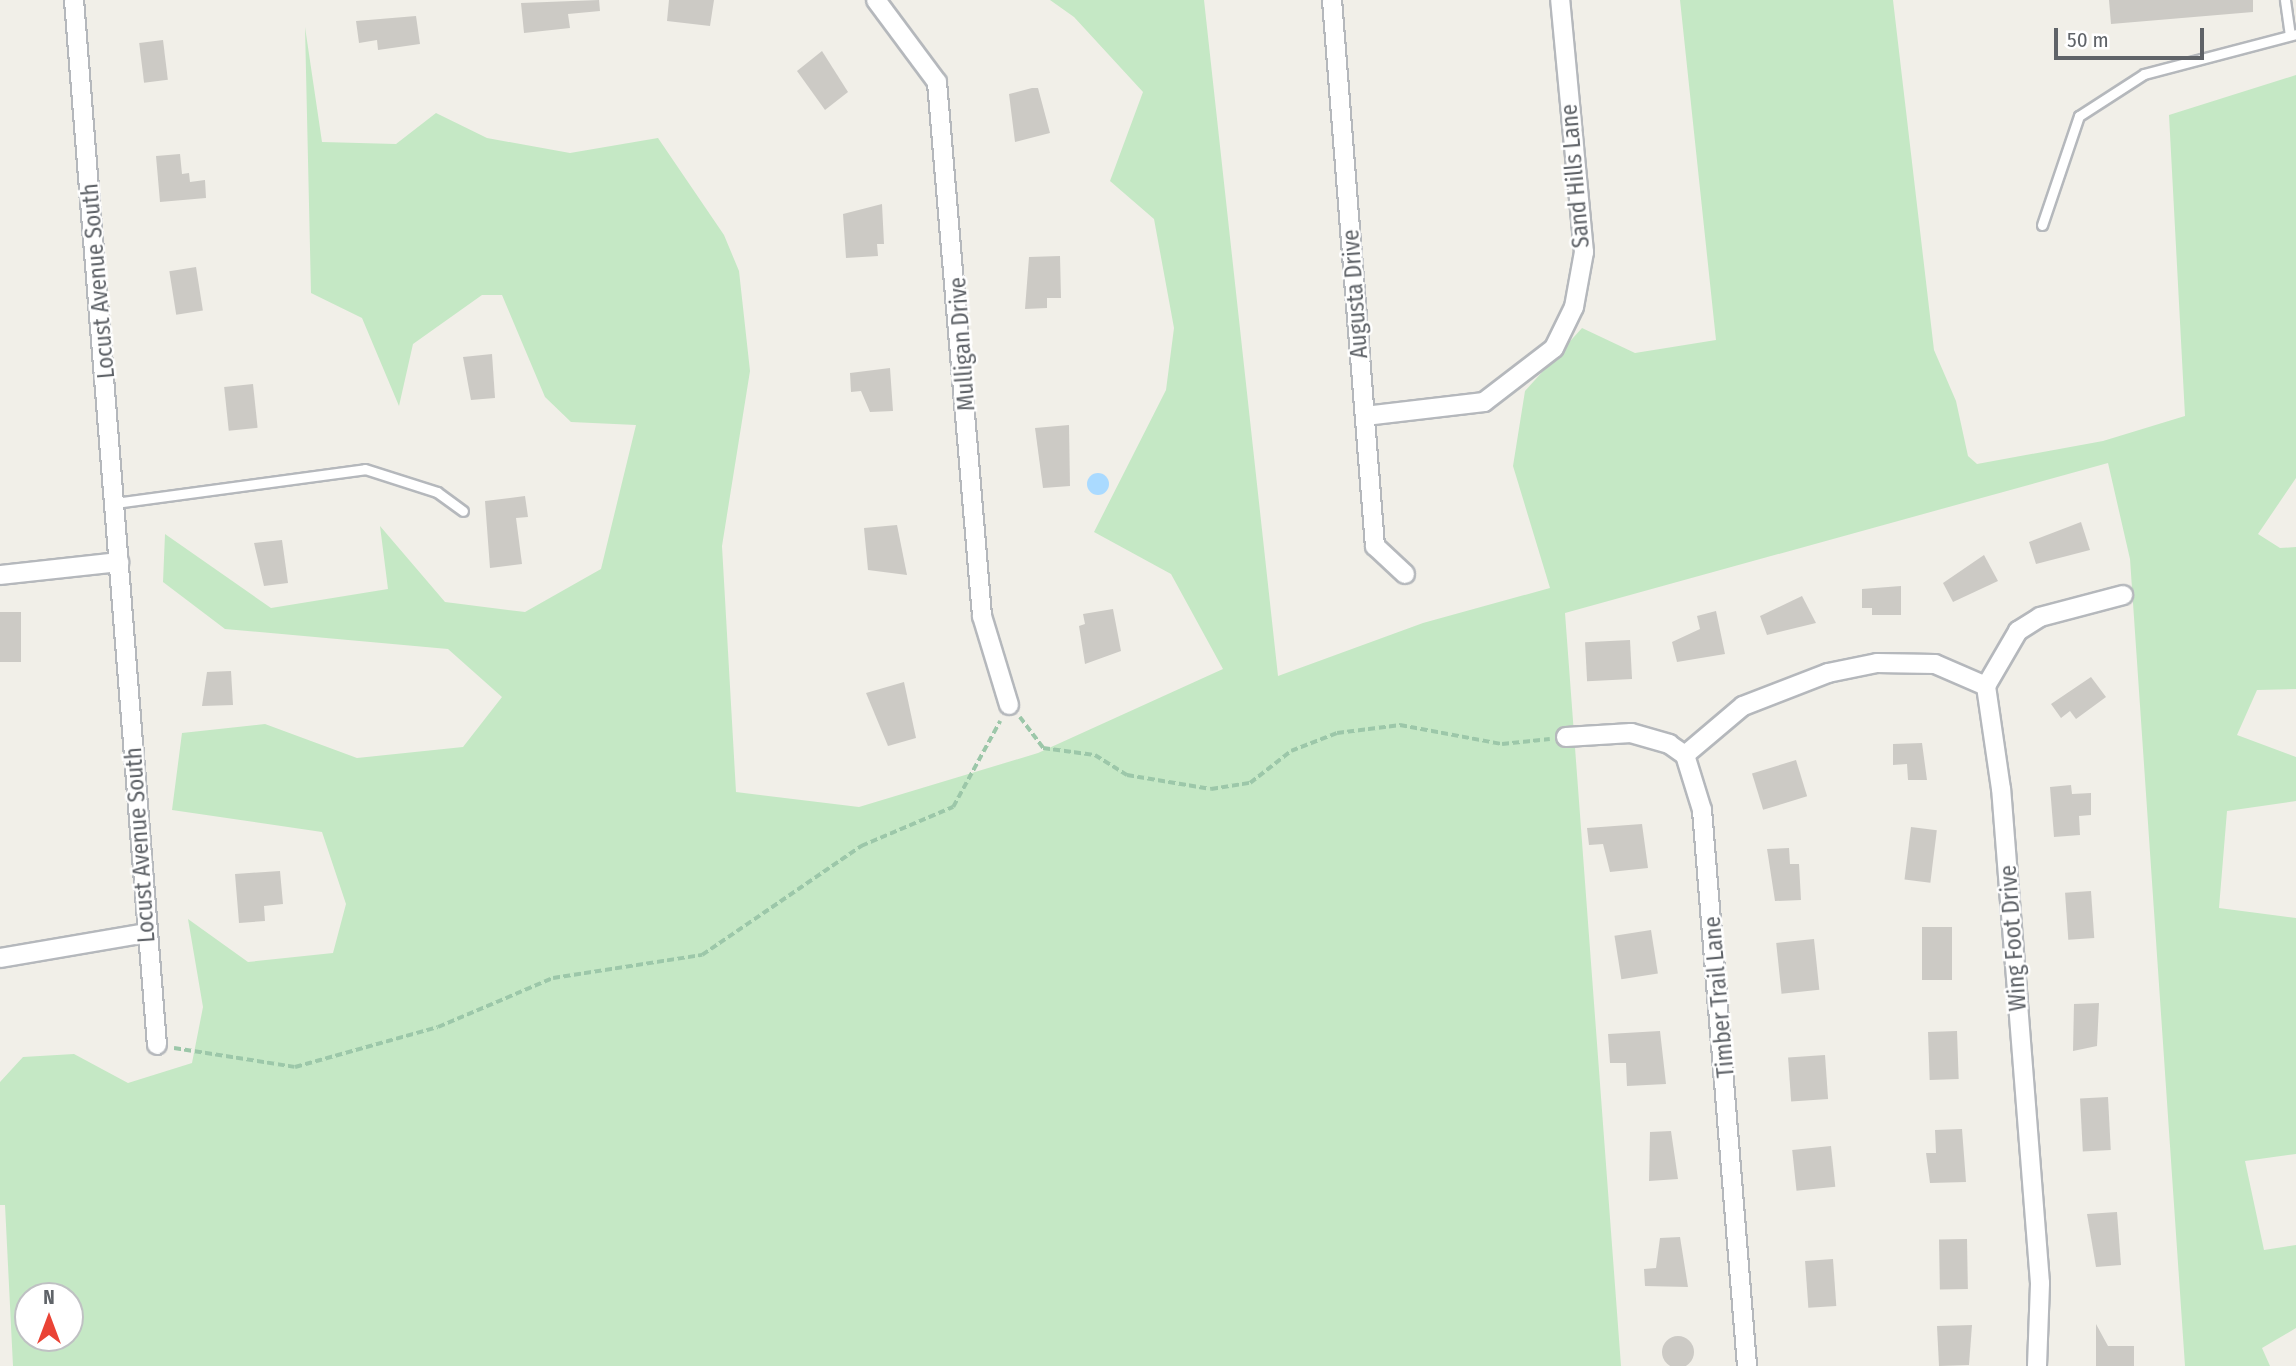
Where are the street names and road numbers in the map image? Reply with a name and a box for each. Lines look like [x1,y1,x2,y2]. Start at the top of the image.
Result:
street label: Sand Hills Lane [1555,103,1595,249]
street label: Locust Avenue South [76,182,120,380]
street label: Augusta Drive [1337,229,1373,359]
street label: Mulligan Drive [944,276,980,412]
street label: Locust Avenue South [119,746,161,944]
street label: Wing Foot Drive [1994,864,2032,1012]
street label: Timber Trail Lane [1698,915,1740,1079]

